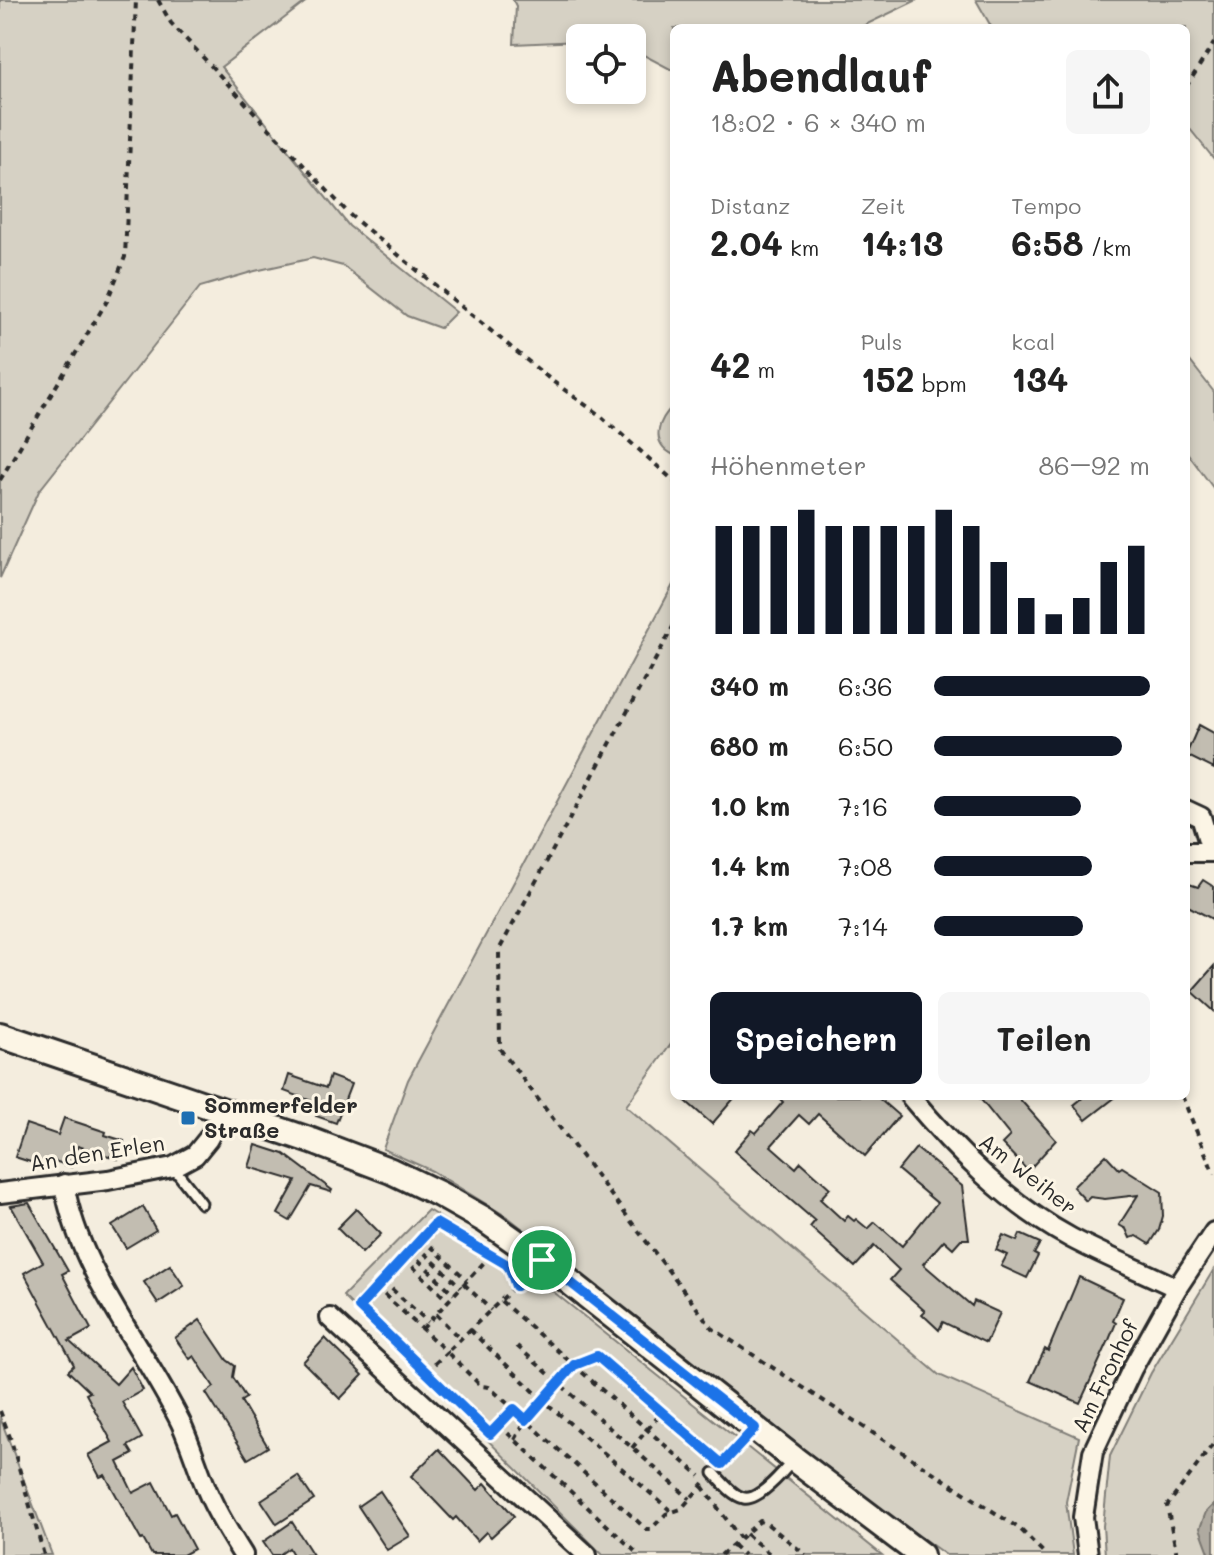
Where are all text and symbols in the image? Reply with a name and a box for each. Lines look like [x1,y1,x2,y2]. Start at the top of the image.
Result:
map controls [566,24,646,104]
button: locate [566,24,646,104]
text: Abendlauf [710,46,931,103]
button: share [1066,50,1150,134]
text: 18:02 · 6 × 340 m [710,105,926,139]
text: Distanz [710,191,790,220]
text: Zeit [861,191,906,220]
text: Tempo [1011,191,1081,220]
text: 2.04 [710,220,783,265]
text: 14:13 [861,220,944,265]
text: 6:58 [1011,220,1084,265]
text: km [783,233,819,262]
text: /km [1084,233,1131,262]
text: Puls [861,327,902,356]
text: kcal [1011,327,1055,356]
text: 42 [710,342,751,387]
text: m [751,355,775,384]
text: 152 [861,356,915,401]
text: 134 [1011,356,1068,401]
text: bpm [915,369,967,398]
text: Höhenmeter [710,448,867,482]
text: 86–92 m [1038,448,1150,482]
text: 340 m [710,669,789,703]
text: 6:36 [838,669,893,703]
text: 680 m [710,729,789,763]
text: 6:50 [838,729,893,763]
text: 1.0 km [710,789,790,823]
text: 7:16 [838,789,888,823]
text: 1.4 km [710,849,790,883]
text: 7:08 [838,849,892,883]
text: 1.7 km [710,909,788,943]
text: 7:14 [838,909,887,943]
button: Speichern [710,992,922,1084]
button: Teilen [938,992,1150,1084]
place label: Sommerfelder Straße [204,1090,358,1144]
marker: Sommerfelder Straße [179,1109,197,1127]
street label: Am Weiher [973,1126,1083,1221]
street label: An den Erlen [27,1128,166,1177]
pin [508,1226,576,1294]
icon: arrive [520,1238,564,1282]
street label: Am Fronhof [1065,1314,1145,1437]

